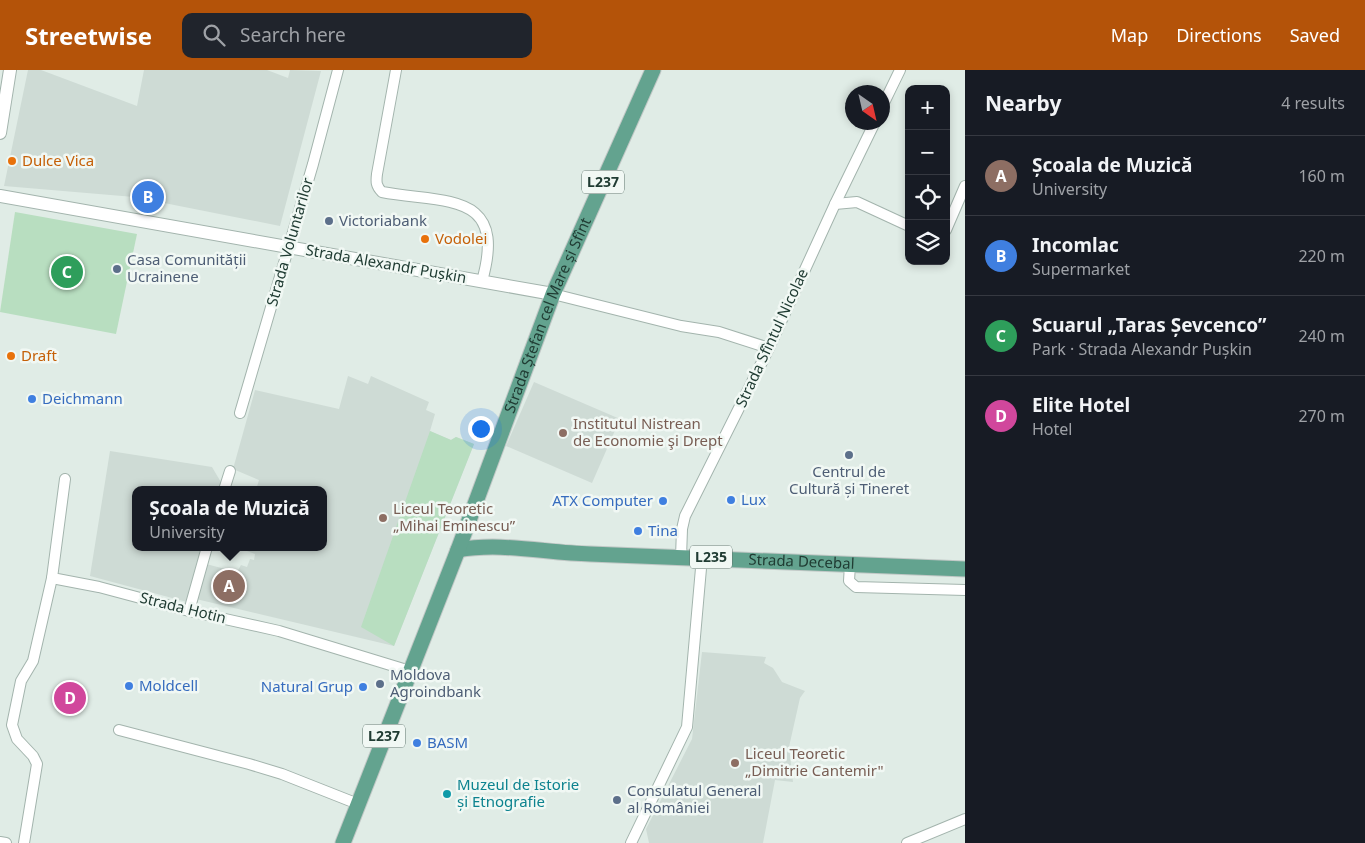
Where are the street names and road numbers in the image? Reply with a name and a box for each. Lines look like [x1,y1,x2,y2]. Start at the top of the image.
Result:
road number: L237 [582,170,624,194]
street label: Strada Voluntarilor [261,175,317,308]
street label: Strada Ștefan cel Mare și Sfînt [499,213,595,416]
street label: Strada Alexandr Pușkin [304,239,468,287]
street label: Strada Sfîntul Nicolae [730,265,812,410]
road number: L235 [690,546,732,568]
street label: Strada Decebal [748,549,855,573]
street label: Strada Hotin [138,587,228,627]
road number: L237 [363,724,405,748]

